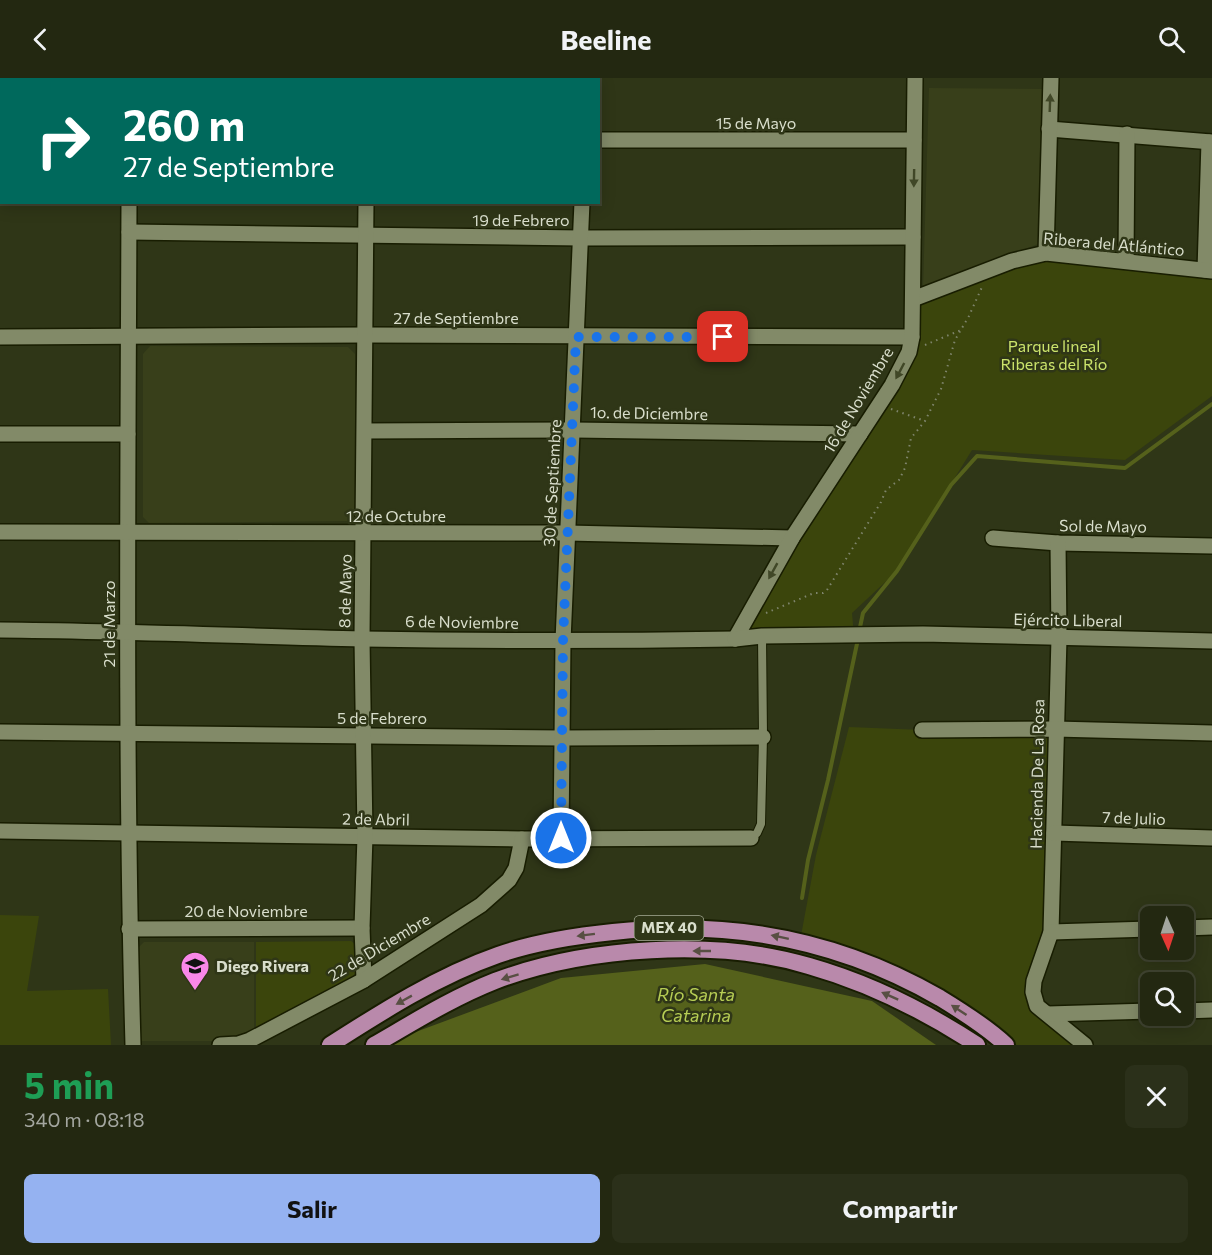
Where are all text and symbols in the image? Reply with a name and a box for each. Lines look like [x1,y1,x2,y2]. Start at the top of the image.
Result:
icon: back [24,23,57,56]
text: Beeline [560,23,652,56]
icon: search [1155,23,1188,56]
one-way arrow [1045,94,1055,113]
text: 260 m [123,98,245,150]
icon: right [24,102,102,180]
street label: 15 de Mayo [716,113,796,132]
text: 27 de Septiembre [123,150,335,183]
one-way arrow [909,169,918,188]
street label: 19 de Febrero [472,210,570,229]
street label: Ribera del Atlántico [1043,228,1186,259]
street label: 27 de Septiembre [393,308,519,327]
pin [697,311,748,362]
icon: arrive [706,320,739,353]
park label: Parque lineal Riberas del Río [1001,336,1107,373]
street label: 16 de Noviembre [818,343,897,456]
one-way arrow [895,363,905,380]
street label: 1o. de Diciembre [590,402,708,423]
street label: 30 de Septiembre [539,419,564,547]
street label: 12 de Octubre [346,506,446,525]
street label: Sol de Mayo [1059,515,1147,536]
street label: 8 de Mayo [334,554,355,628]
one-way arrow [768,563,778,580]
street label: 21 de Marzo [99,581,118,667]
street label: Ejército Liberal [1013,609,1123,630]
street label: 6 de Noviembre [405,611,519,632]
street label: Hacienda De La Rosa [1026,699,1047,849]
street label: 5 de Febrero [337,708,427,727]
position arrow [529,806,593,870]
street label: 7 de Julio [1102,807,1166,828]
street label: 2 de Abril [342,808,410,829]
street label: 20 de Noviembre [184,901,308,920]
north arrow [1140,906,1194,960]
map controls [1140,906,1194,1026]
street label: 22 de Diciembre [324,909,433,985]
road number: MEX 40 [634,916,704,940]
one-way arrow [576,930,595,940]
one-way arrow [770,932,789,941]
one-way arrow [692,946,711,956]
school or university icon: Diego Rivera [179,950,211,992]
place label: Diego Rivera [216,956,309,975]
button: search [1140,972,1194,1026]
one-way arrow [501,973,519,982]
water label: Río Santa Catarina [657,983,735,1026]
one-way arrow [880,991,898,1001]
one-way arrow [396,995,412,1006]
one-way arrow [951,1005,967,1016]
text: 5 min [24,1062,114,1106]
button: close [1125,1065,1188,1128]
text: 340 m · 08:18 [24,1107,145,1131]
button: Salir [24,1174,600,1243]
button: Compartir [612,1174,1188,1243]

